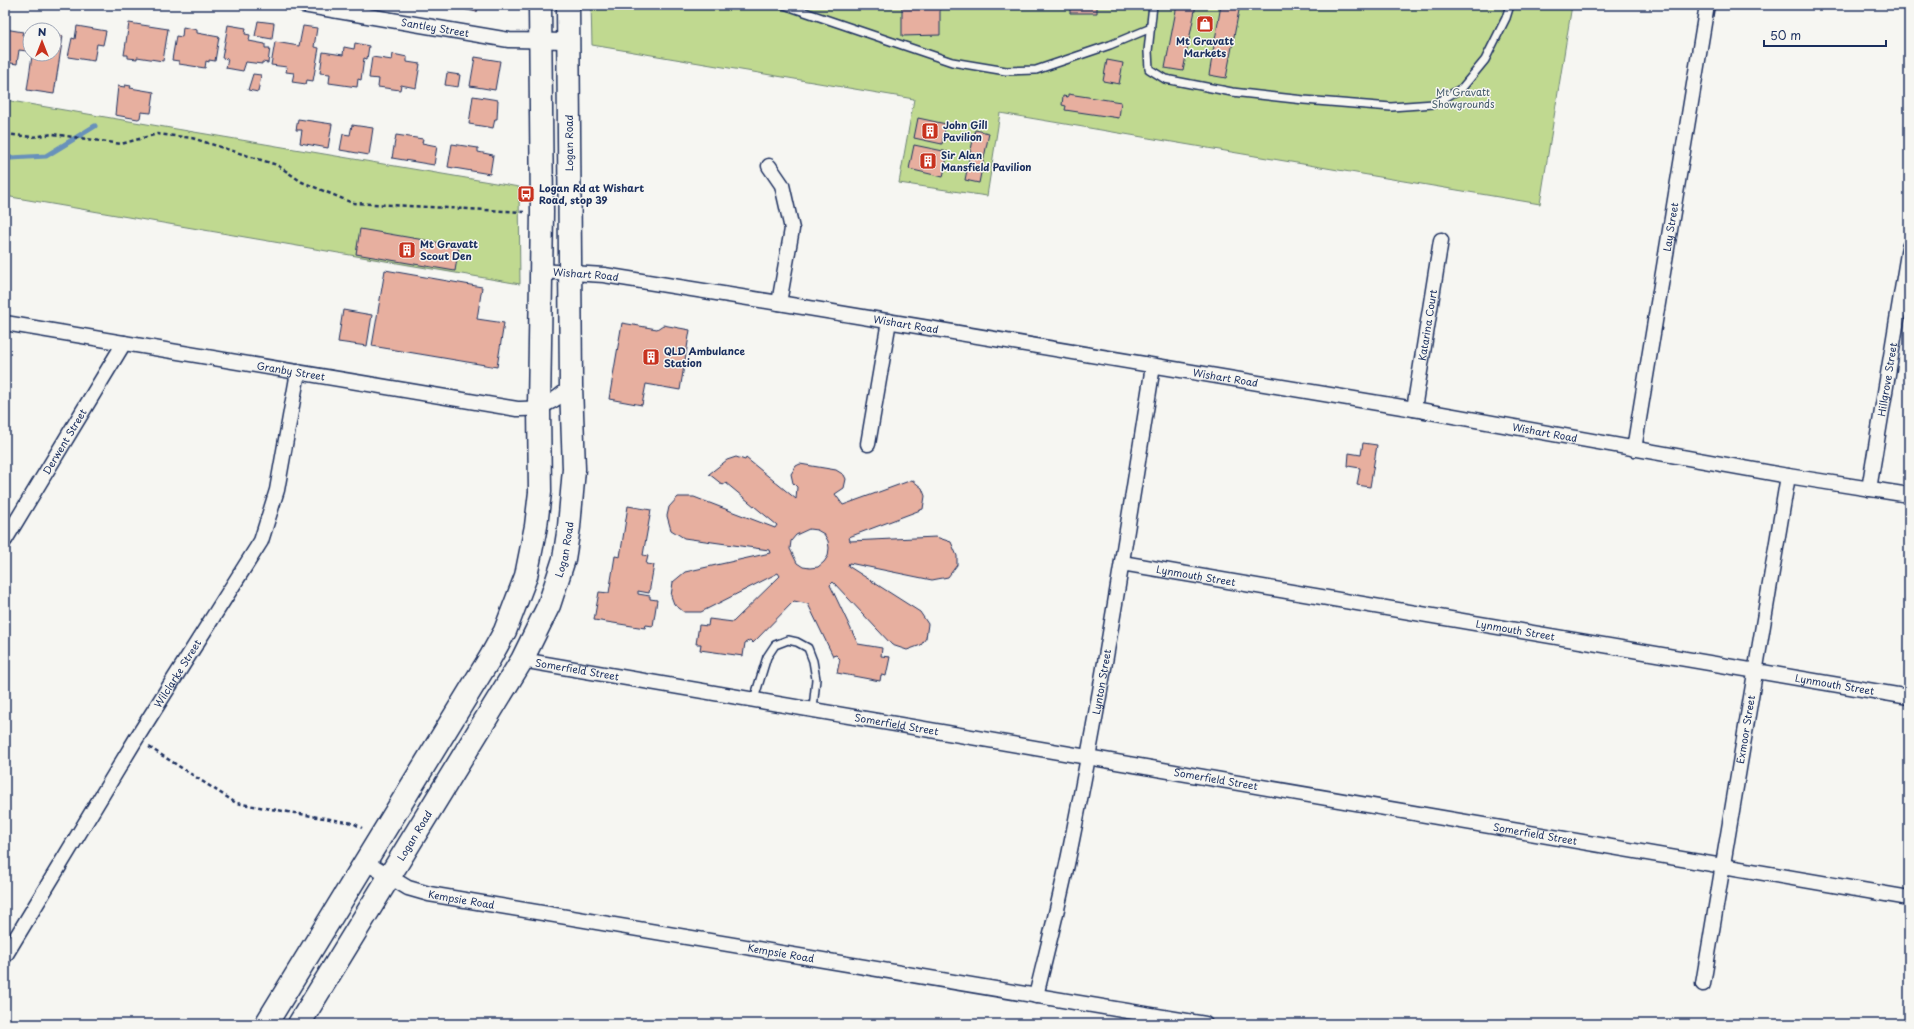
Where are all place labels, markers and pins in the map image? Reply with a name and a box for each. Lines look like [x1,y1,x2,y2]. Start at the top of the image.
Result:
shop icon: Mt Gravatt Markets [1195,14,1215,34]
place label: Mt Gravatt Markets [1176,33,1234,60]
place label: John Gill Pavilion [943,117,988,144]
building icon: John Gill Pavilion [920,121,940,141]
place label: Sir Alan Mansfield Pavilion [941,147,1031,174]
building icon: Sir Alan Mansfield Pavilion [918,151,938,171]
place label: Logan Rd at Wishart Road, stop 39 [539,180,644,207]
bus stop icon: Logan Rd at Wishart Road, stop 39 [516,184,536,204]
place label: Mt Gravatt Scout Den [420,236,478,263]
building icon: Mt Gravatt Scout Den [397,240,417,260]
place label: QLD Ambulance Station [664,343,745,370]
building icon: QLD Ambulance Station [641,347,661,367]

